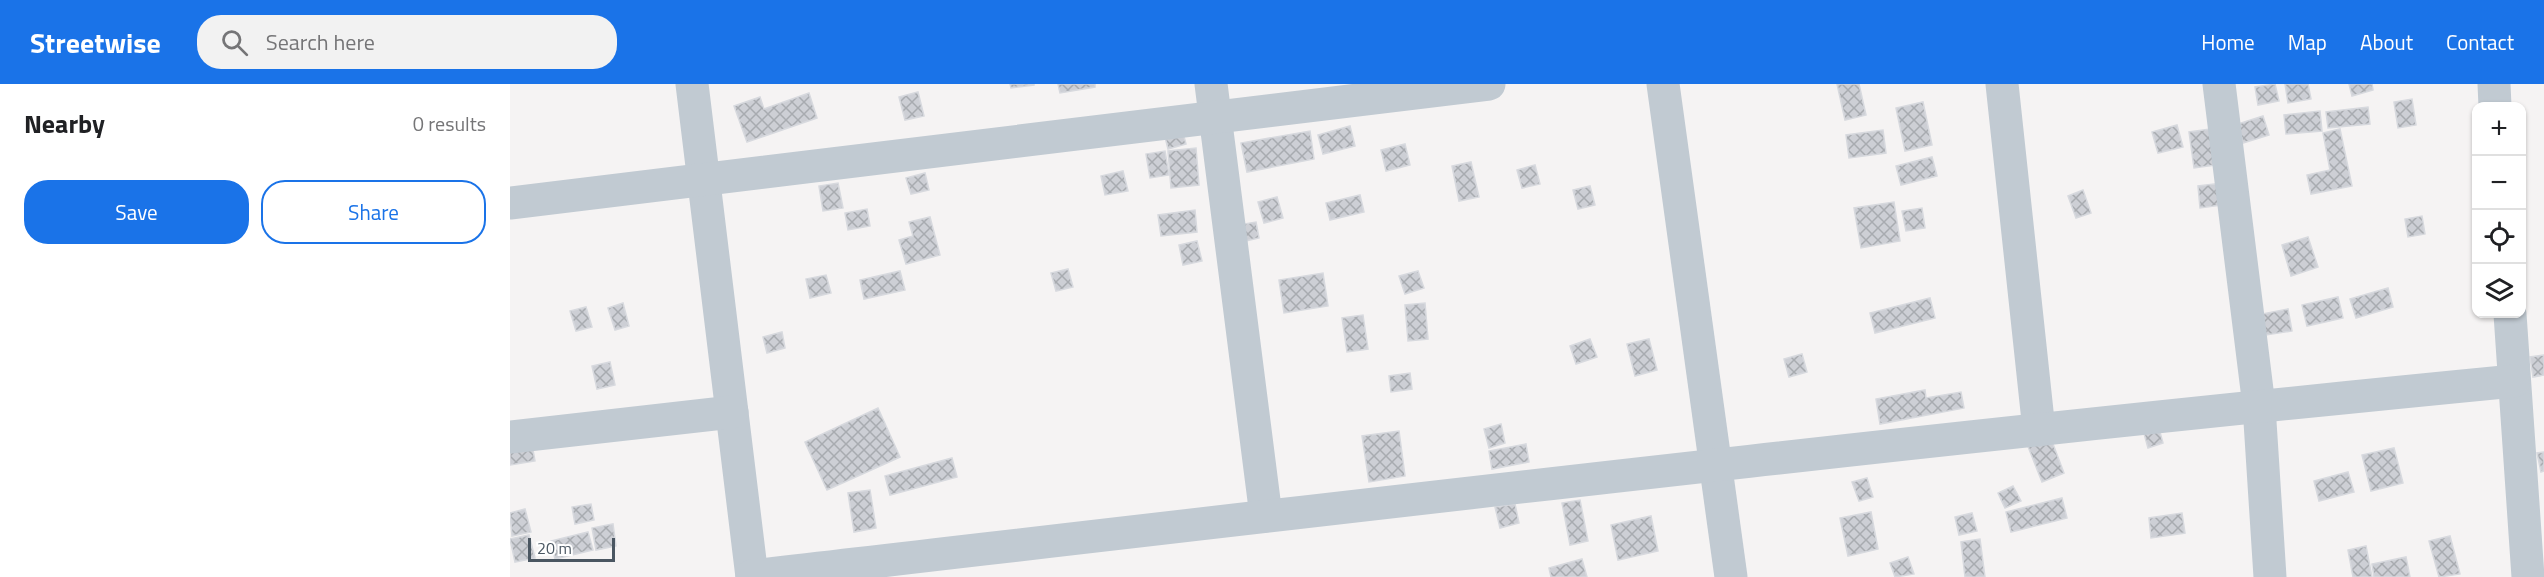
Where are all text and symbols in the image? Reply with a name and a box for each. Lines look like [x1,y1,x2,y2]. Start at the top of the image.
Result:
search box [197,15,617,69]
text: Streetwise [30,21,161,64]
text: Search here [266,25,375,59]
icon: search [218,26,251,59]
text: Home [2201,26,2255,58]
text: Map [2288,26,2327,58]
text: About [2360,26,2413,58]
text: Contact [2446,26,2514,58]
map controls [2472,102,2526,318]
button: + [2472,102,2526,156]
text: Nearby [24,104,105,143]
text: 0 results [413,108,486,139]
button: − [2472,156,2526,210]
button: Save [24,180,249,244]
button: Share [261,180,486,244]
button: locate [2472,210,2526,264]
button: layers [2472,264,2526,318]
scale bar [528,535,615,562]
text: 20 m [537,536,572,560]

